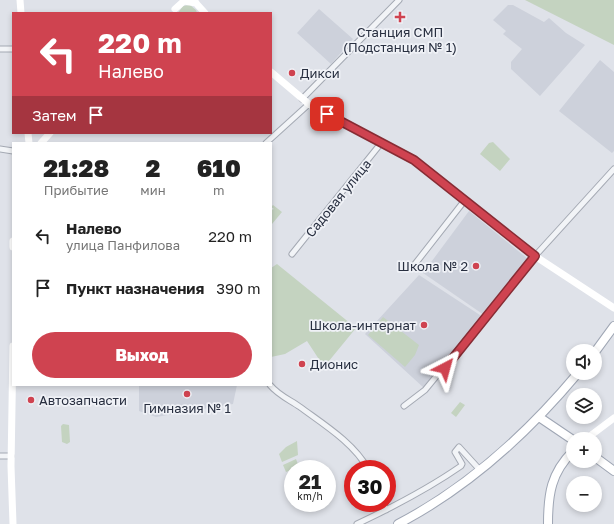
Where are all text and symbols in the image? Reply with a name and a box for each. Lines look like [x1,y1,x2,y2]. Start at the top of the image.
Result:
marker: Станция СМП (Подстанция № 1) [394,11,406,23]
place label: Станция СМП (Подстанция № 1) [343,24,457,55]
text: 220 m [98,26,182,59]
icon: left [32,28,84,80]
text: Налево [98,60,164,82]
place label: Дикси [300,65,340,81]
marker: Дикси [287,68,297,78]
pin [310,97,344,131]
icon: arrive [316,103,338,125]
icon: arrive [85,104,107,126]
text: Затем [32,106,77,124]
text: 21:28 [43,153,109,182]
text: 2 [146,153,160,182]
text: 610 [197,153,241,182]
street label: Садовая улица [302,156,374,240]
text: Прибытие [44,182,109,198]
text: мин [140,182,166,198]
text: m [213,182,225,198]
text: Налево [66,219,122,237]
icon: left [32,225,54,247]
text: 220 m [208,227,252,245]
text: улица Панфилова [66,237,180,253]
place label: Школа № 2 [397,258,468,274]
marker: Школа № 2 [471,261,481,271]
icon: arrive [32,277,54,299]
text: Пункт назначения [66,279,204,297]
text: 390 m [216,279,260,297]
place label: Школа-интернат [309,317,417,333]
marker: Школа-интернат [419,320,429,330]
button: Выход [32,332,252,378]
map controls [566,344,602,512]
button: sound [566,344,602,380]
position arrow [424,347,466,389]
place label: Дионис [310,356,358,372]
marker: Дионис [297,359,307,369]
button: layers [566,388,602,424]
marker: Гимназия № 1 [182,389,192,399]
place label: Автозапчасти [39,392,127,408]
marker: Автозапчасти [26,395,36,405]
place label: Гимназия № 1 [143,400,231,416]
button: + [566,432,602,468]
speed limit sign: 30 [344,460,396,512]
text: 21 [299,469,321,493]
button: − [566,476,602,512]
text: km/h [297,490,323,502]

